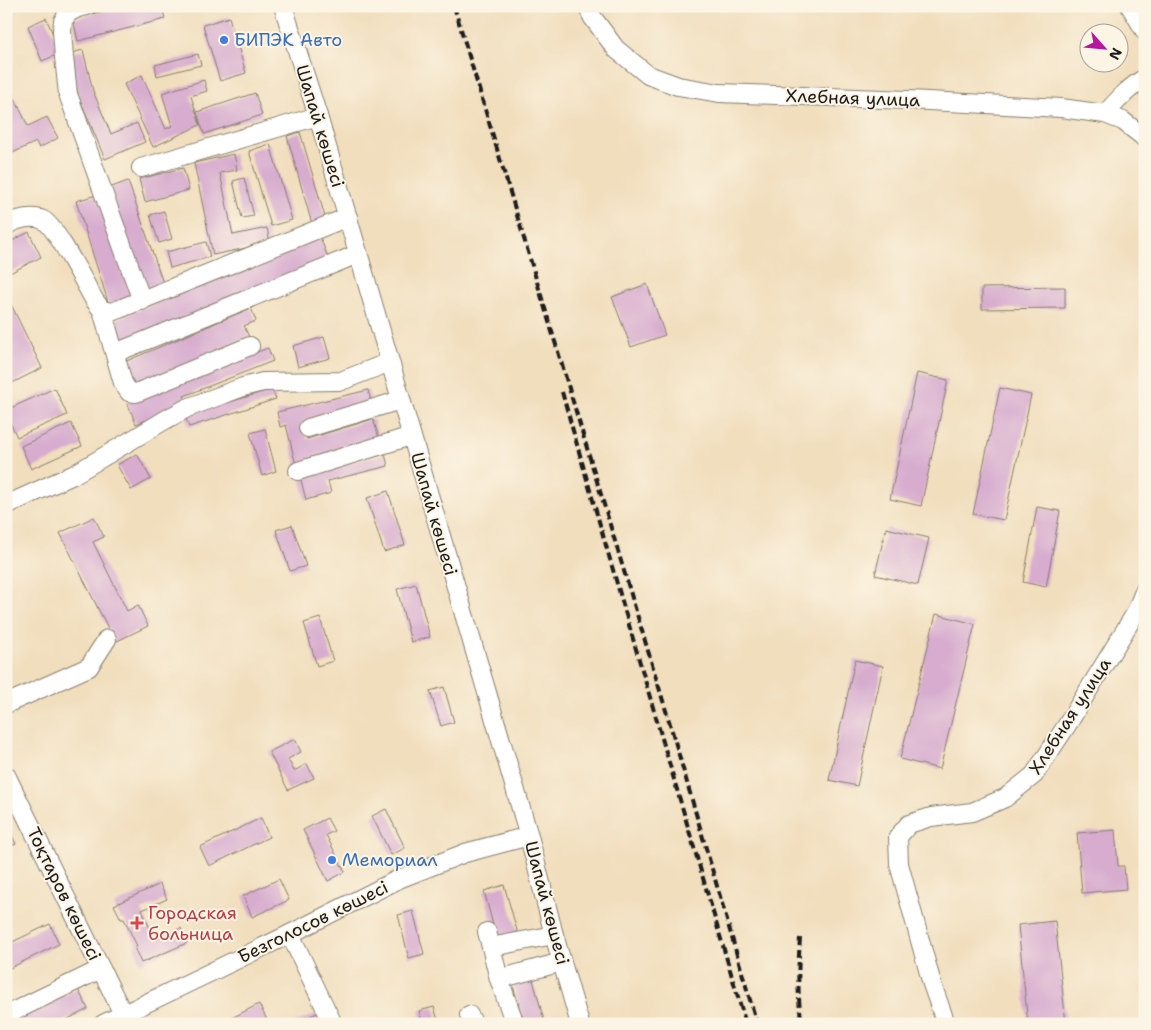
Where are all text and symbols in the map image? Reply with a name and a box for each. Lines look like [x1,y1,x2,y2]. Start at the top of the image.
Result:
north arrow [1078,22,1128,72]
place label: БИПЭК Авто [234,28,342,52]
marker: БИПЭК Авто [218,34,230,46]
text: N [1105,45,1126,63]
street label: Шапай көшесі [290,62,350,190]
street label: Хлебная улица [785,84,921,112]
street label: Шапай көшесі [405,450,463,578]
street label: Хлебная улица [1023,653,1117,779]
street label: Тоқтаров көшесі [21,823,107,965]
street label: Шапай көшесі [519,838,575,968]
place label: Мемориал [342,848,438,872]
marker: Мемориал [326,854,338,866]
street label: Безголосов көшесі [234,875,392,969]
place label: Городская больница [148,901,237,946]
marker: Городская больница [130,916,144,930]

